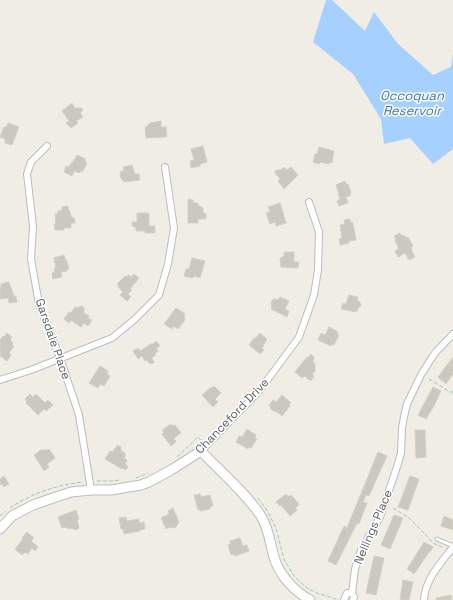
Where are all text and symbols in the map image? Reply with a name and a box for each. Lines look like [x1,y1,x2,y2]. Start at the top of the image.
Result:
water label: Occoquan Reservoir [380,87,445,119]
street label: Garsdale Place [32,296,74,382]
street label: Chanceford Drive [192,375,272,457]
street label: Nellings Place [350,487,396,567]

